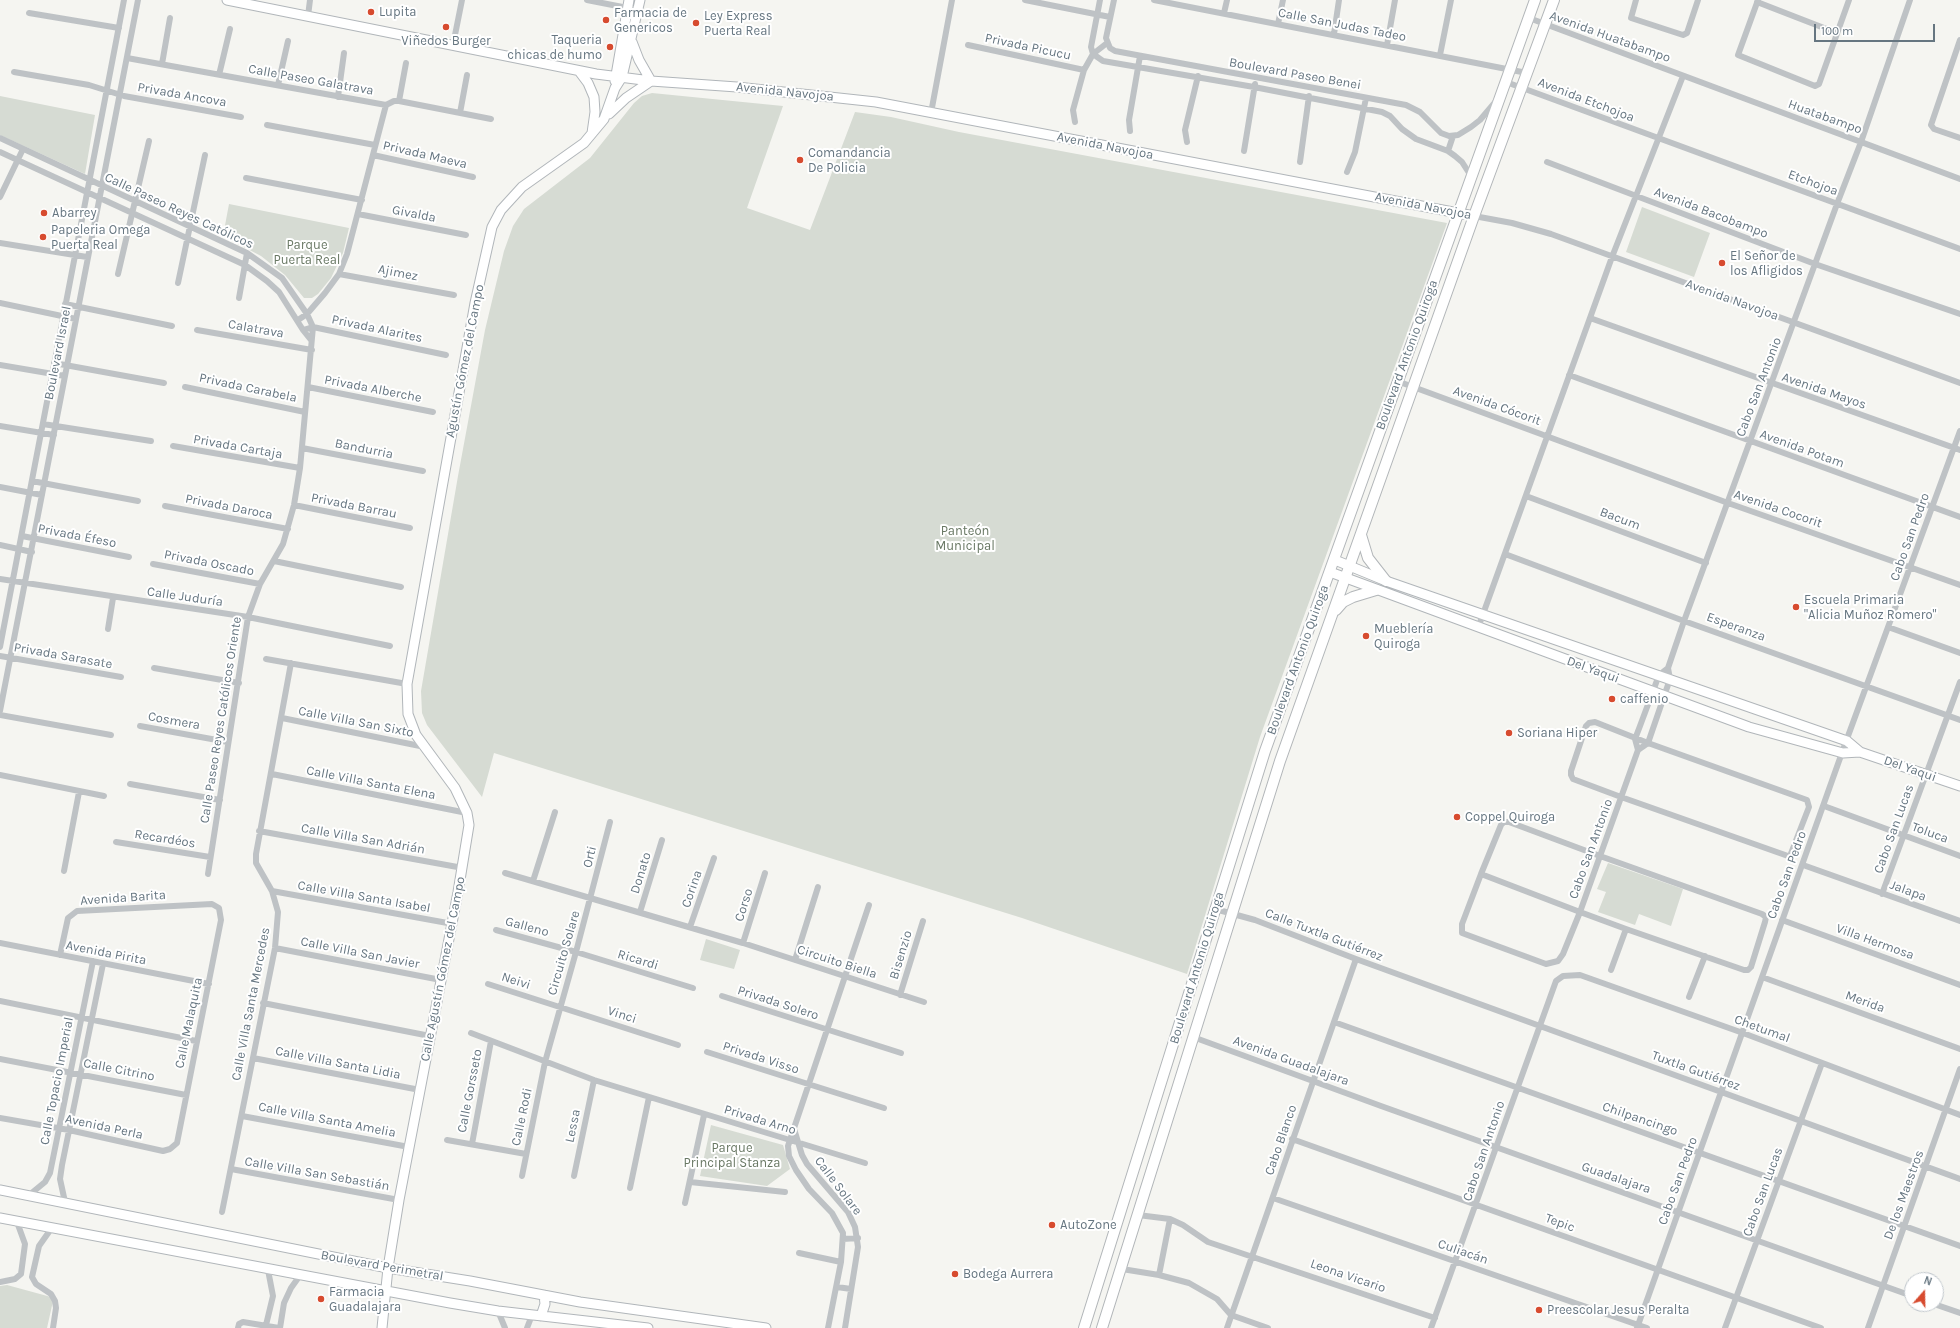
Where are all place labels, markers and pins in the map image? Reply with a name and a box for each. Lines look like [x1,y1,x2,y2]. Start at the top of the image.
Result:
place label: Lupita [379,4,416,20]
place label: Farmacia de Genericos [614,5,687,36]
marker: Lupita [366,7,376,17]
place label: Ley Express Puerta Real [704,8,772,39]
marker: Farmacia de Genericos [601,15,611,25]
marker: Ley Express Puerta Real [691,18,701,28]
marker: Viñedos Burger [441,22,451,32]
place label: Taqueria chicas de humo [507,32,602,63]
place label: Viñedos Burger [401,33,491,49]
marker: Taqueria chicas de humo [605,42,615,52]
place label: Comandancia De Policia [808,145,891,176]
marker: Comandancia De Policia [795,155,805,165]
place label: Abarrey [52,205,96,221]
marker: Abarrey [39,208,49,218]
place label: Papeleria Omega Puerta Real [51,222,150,253]
marker: Papeleria Omega Puerta Real [38,232,48,242]
place label: El Señor de los Afligidos [1730,248,1803,279]
marker: El Señor de los Afligidos [1717,258,1727,268]
place label: Escuela Primaria "Alicia Muñoz Romero" [1804,592,1937,623]
marker: Escuela Primaria "Alicia Muñoz Romero" [1791,602,1801,612]
place label: Mueblería Quiroga [1374,621,1433,652]
marker: Mueblería Quiroga [1361,631,1371,641]
place label: caffenio [1620,691,1668,707]
marker: caffenio [1607,694,1617,704]
place label: Soriana Hiper [1517,725,1597,741]
marker: Soriana Hiper [1504,728,1514,738]
place label: Coppel Quiroga [1465,809,1555,825]
marker: Coppel Quiroga [1452,812,1462,822]
place label: AutoZone [1060,1217,1117,1233]
marker: AutoZone [1047,1220,1057,1230]
place label: Bodega Aurrera [963,1266,1053,1282]
marker: Bodega Aurrera [950,1269,960,1279]
place label: Farmacia Guadalajara [329,1284,401,1315]
marker: Farmacia Guadalajara [316,1294,326,1304]
place label: Preescolar Jesus Peralta [1547,1302,1689,1318]
marker: Preescolar Jesus Peralta [1534,1305,1544,1315]

